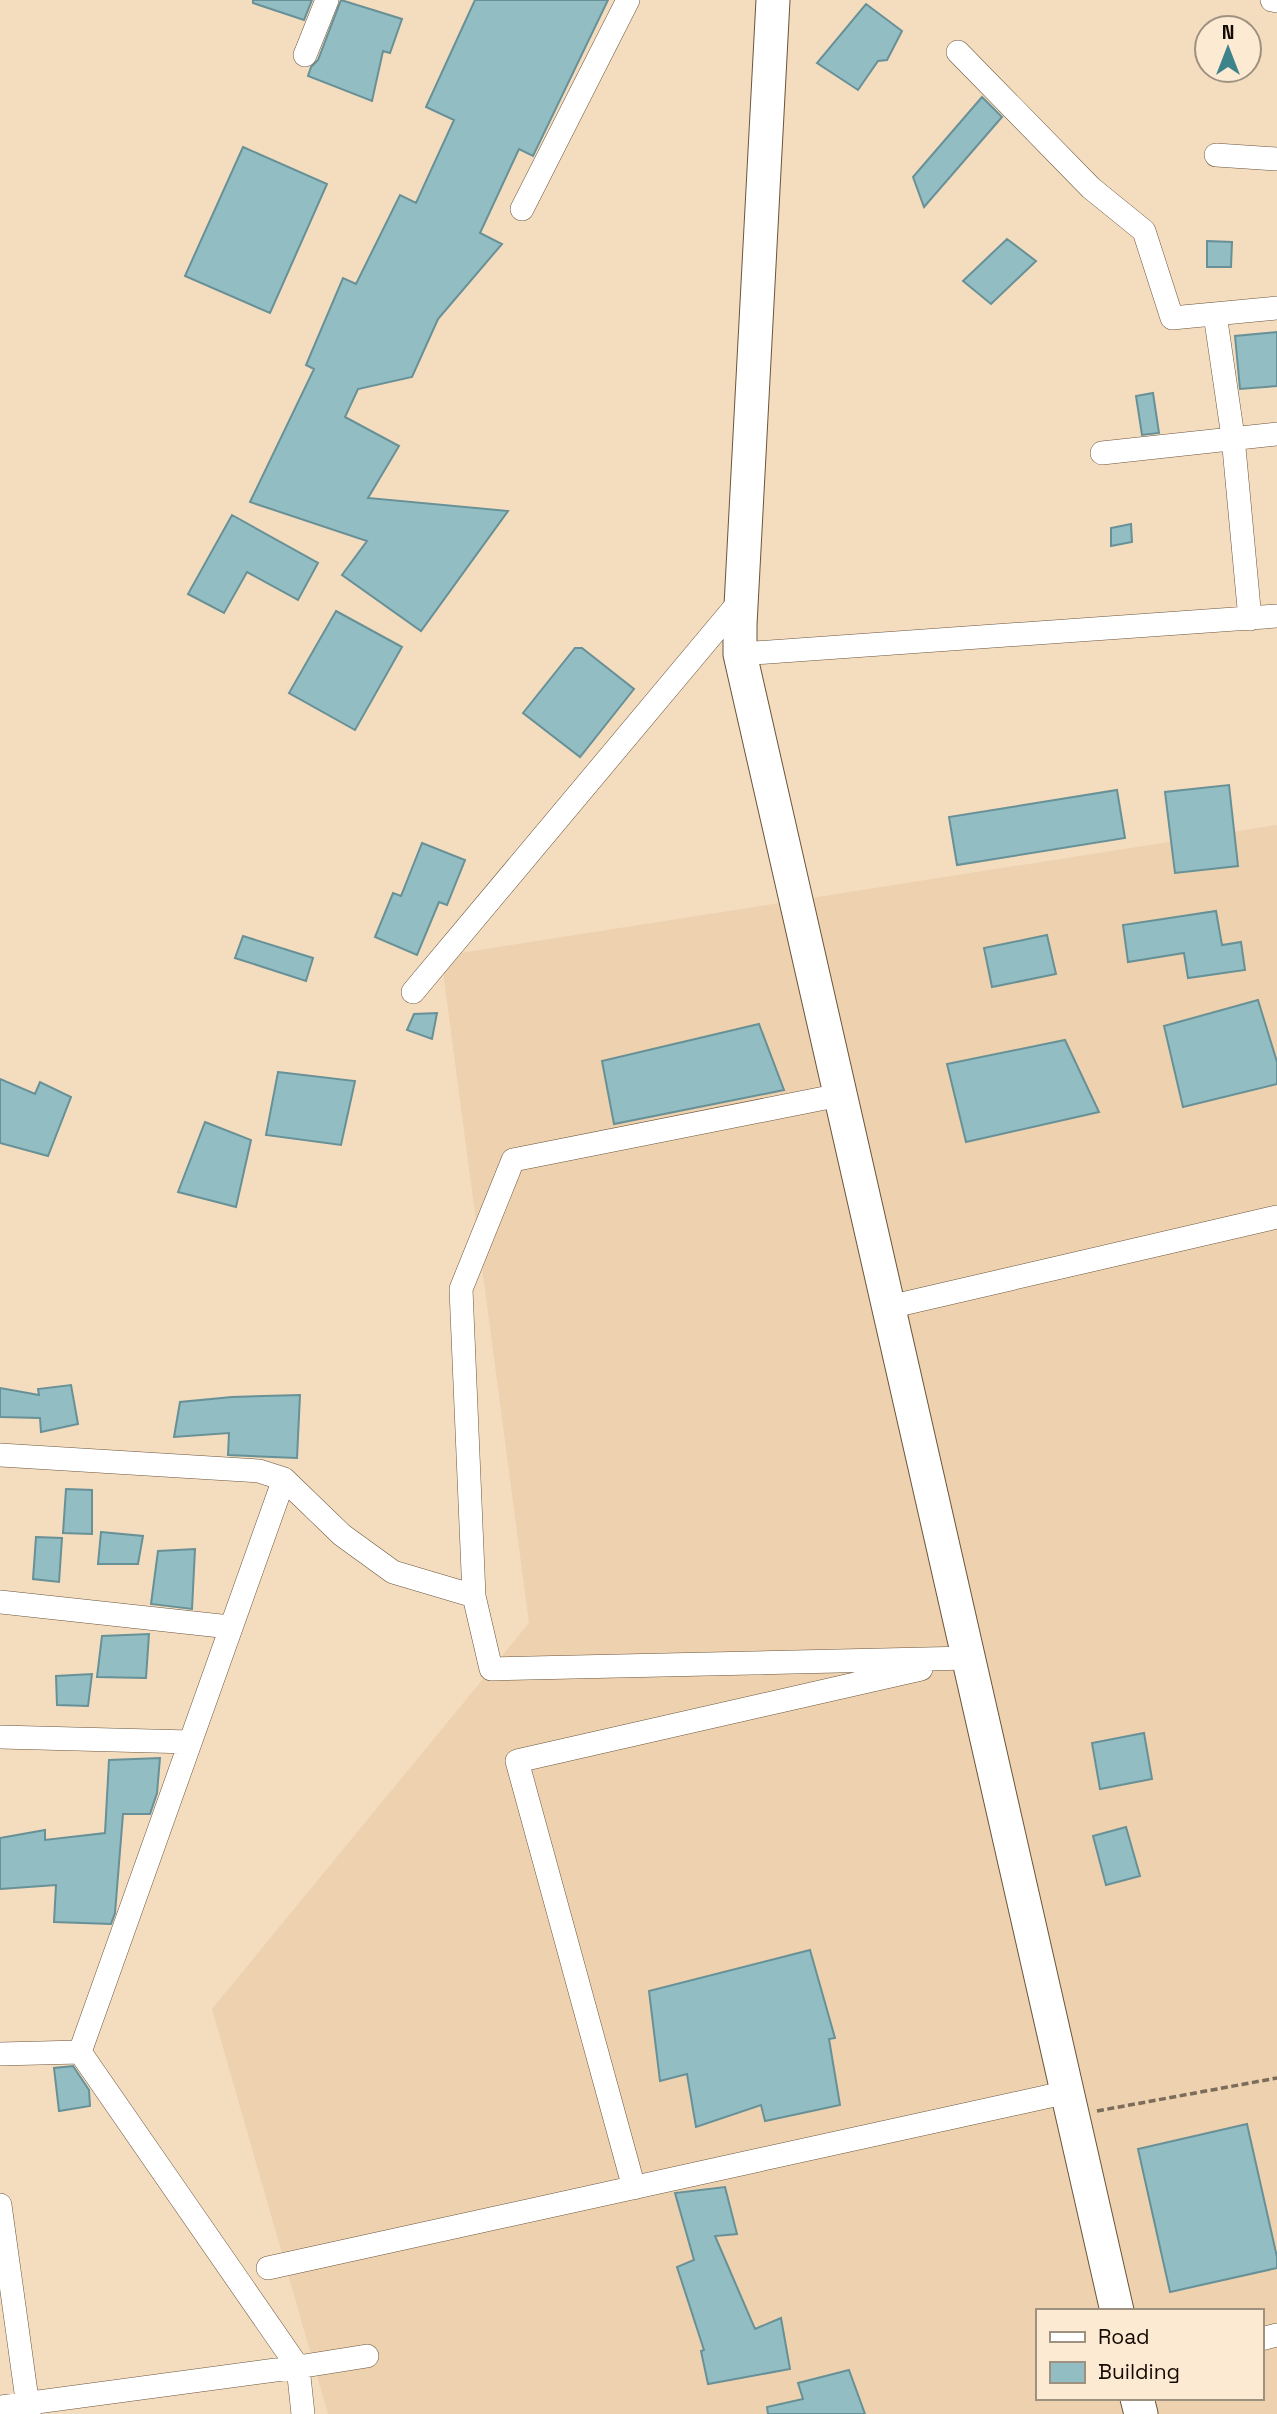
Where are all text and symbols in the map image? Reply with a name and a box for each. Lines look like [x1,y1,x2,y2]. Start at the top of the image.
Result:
north arrow [1193,14,1263,84]
text: N [1222,20,1234,45]
legend [1036,2309,1263,2400]
text: Road [1098,2323,1150,2350]
text: Building [1098,2358,1180,2385]

